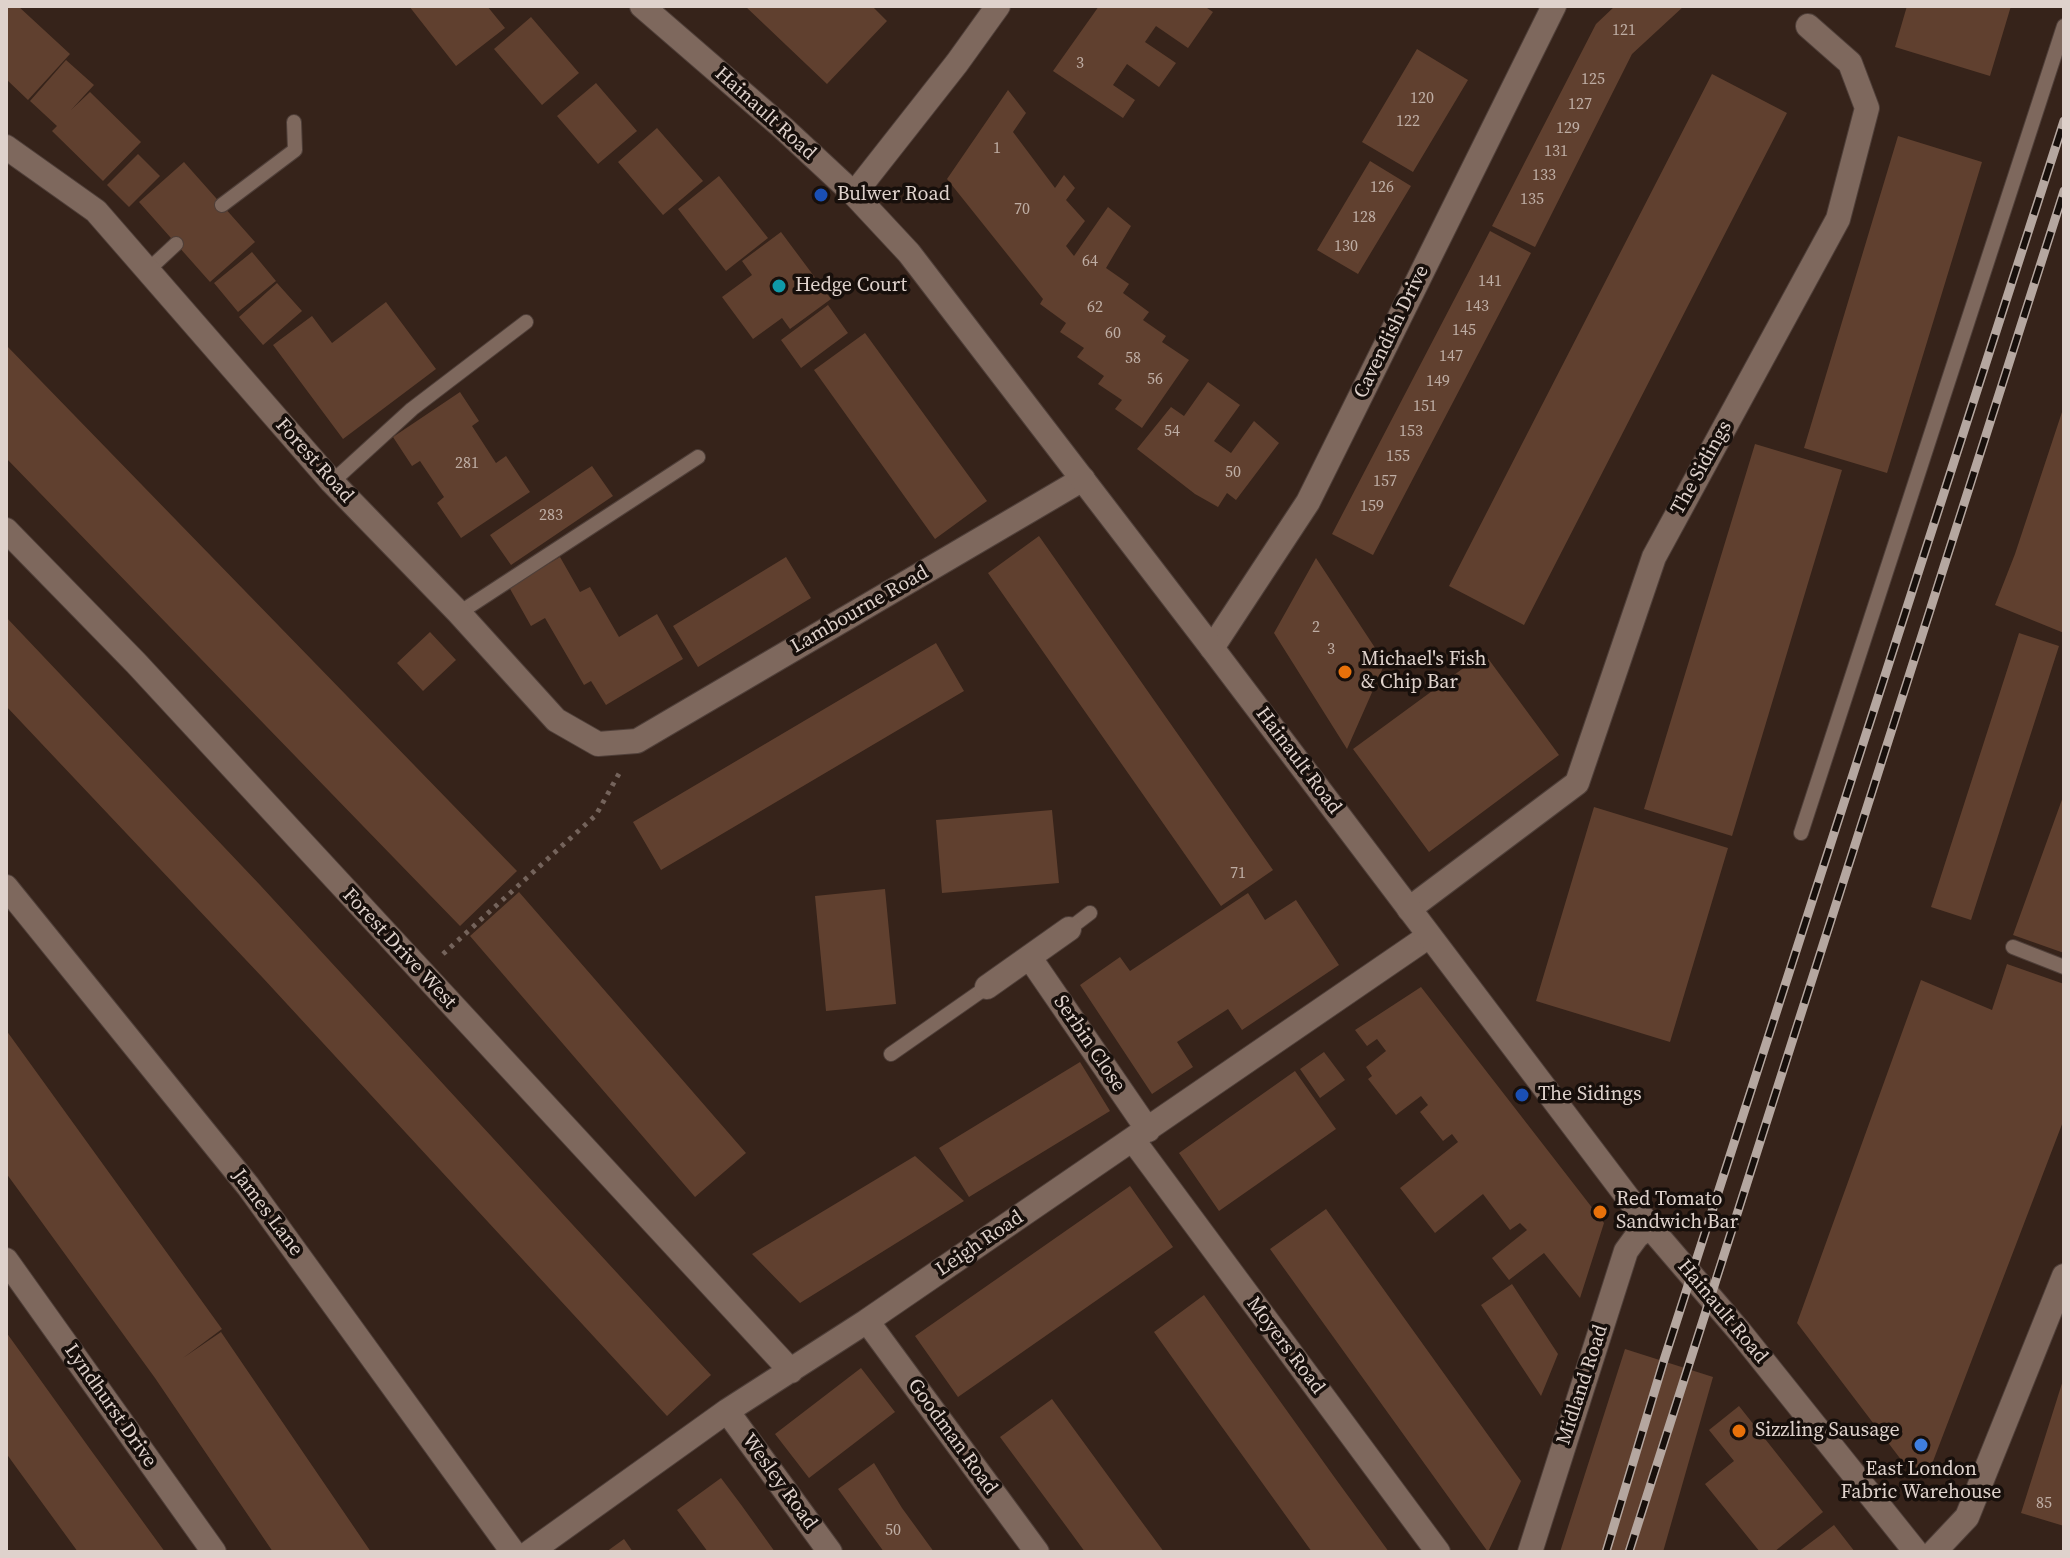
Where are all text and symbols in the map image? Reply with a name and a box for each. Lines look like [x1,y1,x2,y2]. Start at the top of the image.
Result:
house number: 121 [1612,21,1636,41]
house number: 3 [1076,54,1084,74]
street label: Hainault Road [709,62,821,166]
house number: 125 [1581,70,1605,90]
house number: 120 [1410,89,1434,109]
house number: 127 [1568,95,1592,115]
house number: 122 [1396,112,1420,132]
house number: 129 [1556,119,1580,139]
house number: 1 [993,139,1001,159]
house number: 131 [1544,142,1568,162]
house number: 133 [1532,166,1556,186]
house number: 126 [1370,178,1394,198]
place label: Bulwer Road [837,183,950,207]
marker: Bulwer Road [812,186,830,204]
house number: 135 [1520,190,1544,210]
house number: 70 [1014,200,1030,220]
house number: 128 [1352,208,1376,228]
house number: 130 [1334,237,1358,257]
house number: 64 [1082,252,1098,272]
street label: Cavendish Drive [1349,262,1435,402]
house number: 141 [1478,272,1502,292]
place label: Hedge Court [795,274,907,298]
marker: Hedge Court [770,277,788,295]
house number: 143 [1465,297,1489,317]
house number: 62 [1087,298,1103,318]
house number: 145 [1452,321,1476,341]
house number: 60 [1105,324,1121,344]
house number: 147 [1439,347,1463,367]
house number: 58 [1125,349,1141,369]
house number: 56 [1147,370,1163,390]
house number: 149 [1426,372,1450,392]
house number: 151 [1413,397,1437,417]
street label: Forest Road [270,414,358,508]
street label: The Sidings [1666,417,1738,519]
house number: 54 [1164,422,1180,442]
house number: 153 [1399,422,1423,442]
house number: 155 [1386,447,1410,467]
house number: 281 [455,454,479,474]
house number: 50 [1225,463,1241,483]
house number: 157 [1373,472,1397,492]
house number: 159 [1360,497,1384,517]
house number: 283 [539,506,563,526]
street label: Lambourne Road [787,561,933,659]
house number: 2 [1312,618,1320,638]
house number: 3 [1327,640,1335,660]
place label: Michael's Fish & Chip Bar [1361,648,1486,695]
marker: Michael's Fish & Chip Bar [1336,663,1354,681]
street label: Hainault Road [1250,703,1346,819]
house number: 71 [1230,864,1246,884]
street label: Forest Drive West [337,884,461,1014]
street label: Serbin Close [1048,991,1130,1097]
place label: The Sidings [1538,1083,1642,1107]
marker: The Sidings [1513,1086,1531,1104]
street label: James Lane [226,1165,308,1261]
place label: Red Tomato Sandwich Bar [1616,1188,1738,1235]
marker: Red Tomato Sandwich Bar [1591,1203,1609,1221]
street label: Leigh Road [932,1206,1028,1282]
street label: Hainault Road [1672,1255,1772,1369]
street label: Moyers Road [1241,1293,1329,1399]
street label: Midland Road [1552,1322,1614,1448]
street label: Lyndhurst Drive [59,1340,161,1472]
street label: Goodman Road [902,1374,1002,1500]
place label: Sizzling Sausage [1755,1419,1900,1443]
marker: Sizzling Sausage [1730,1422,1748,1440]
street label: Wesley Road [736,1429,822,1535]
marker: East London Fabric Warehouse [1912,1436,1930,1454]
place label: East London Fabric Warehouse [1841,1458,2001,1505]
house number: 85 [2036,1494,2052,1514]
house number: 50 [885,1521,901,1541]

